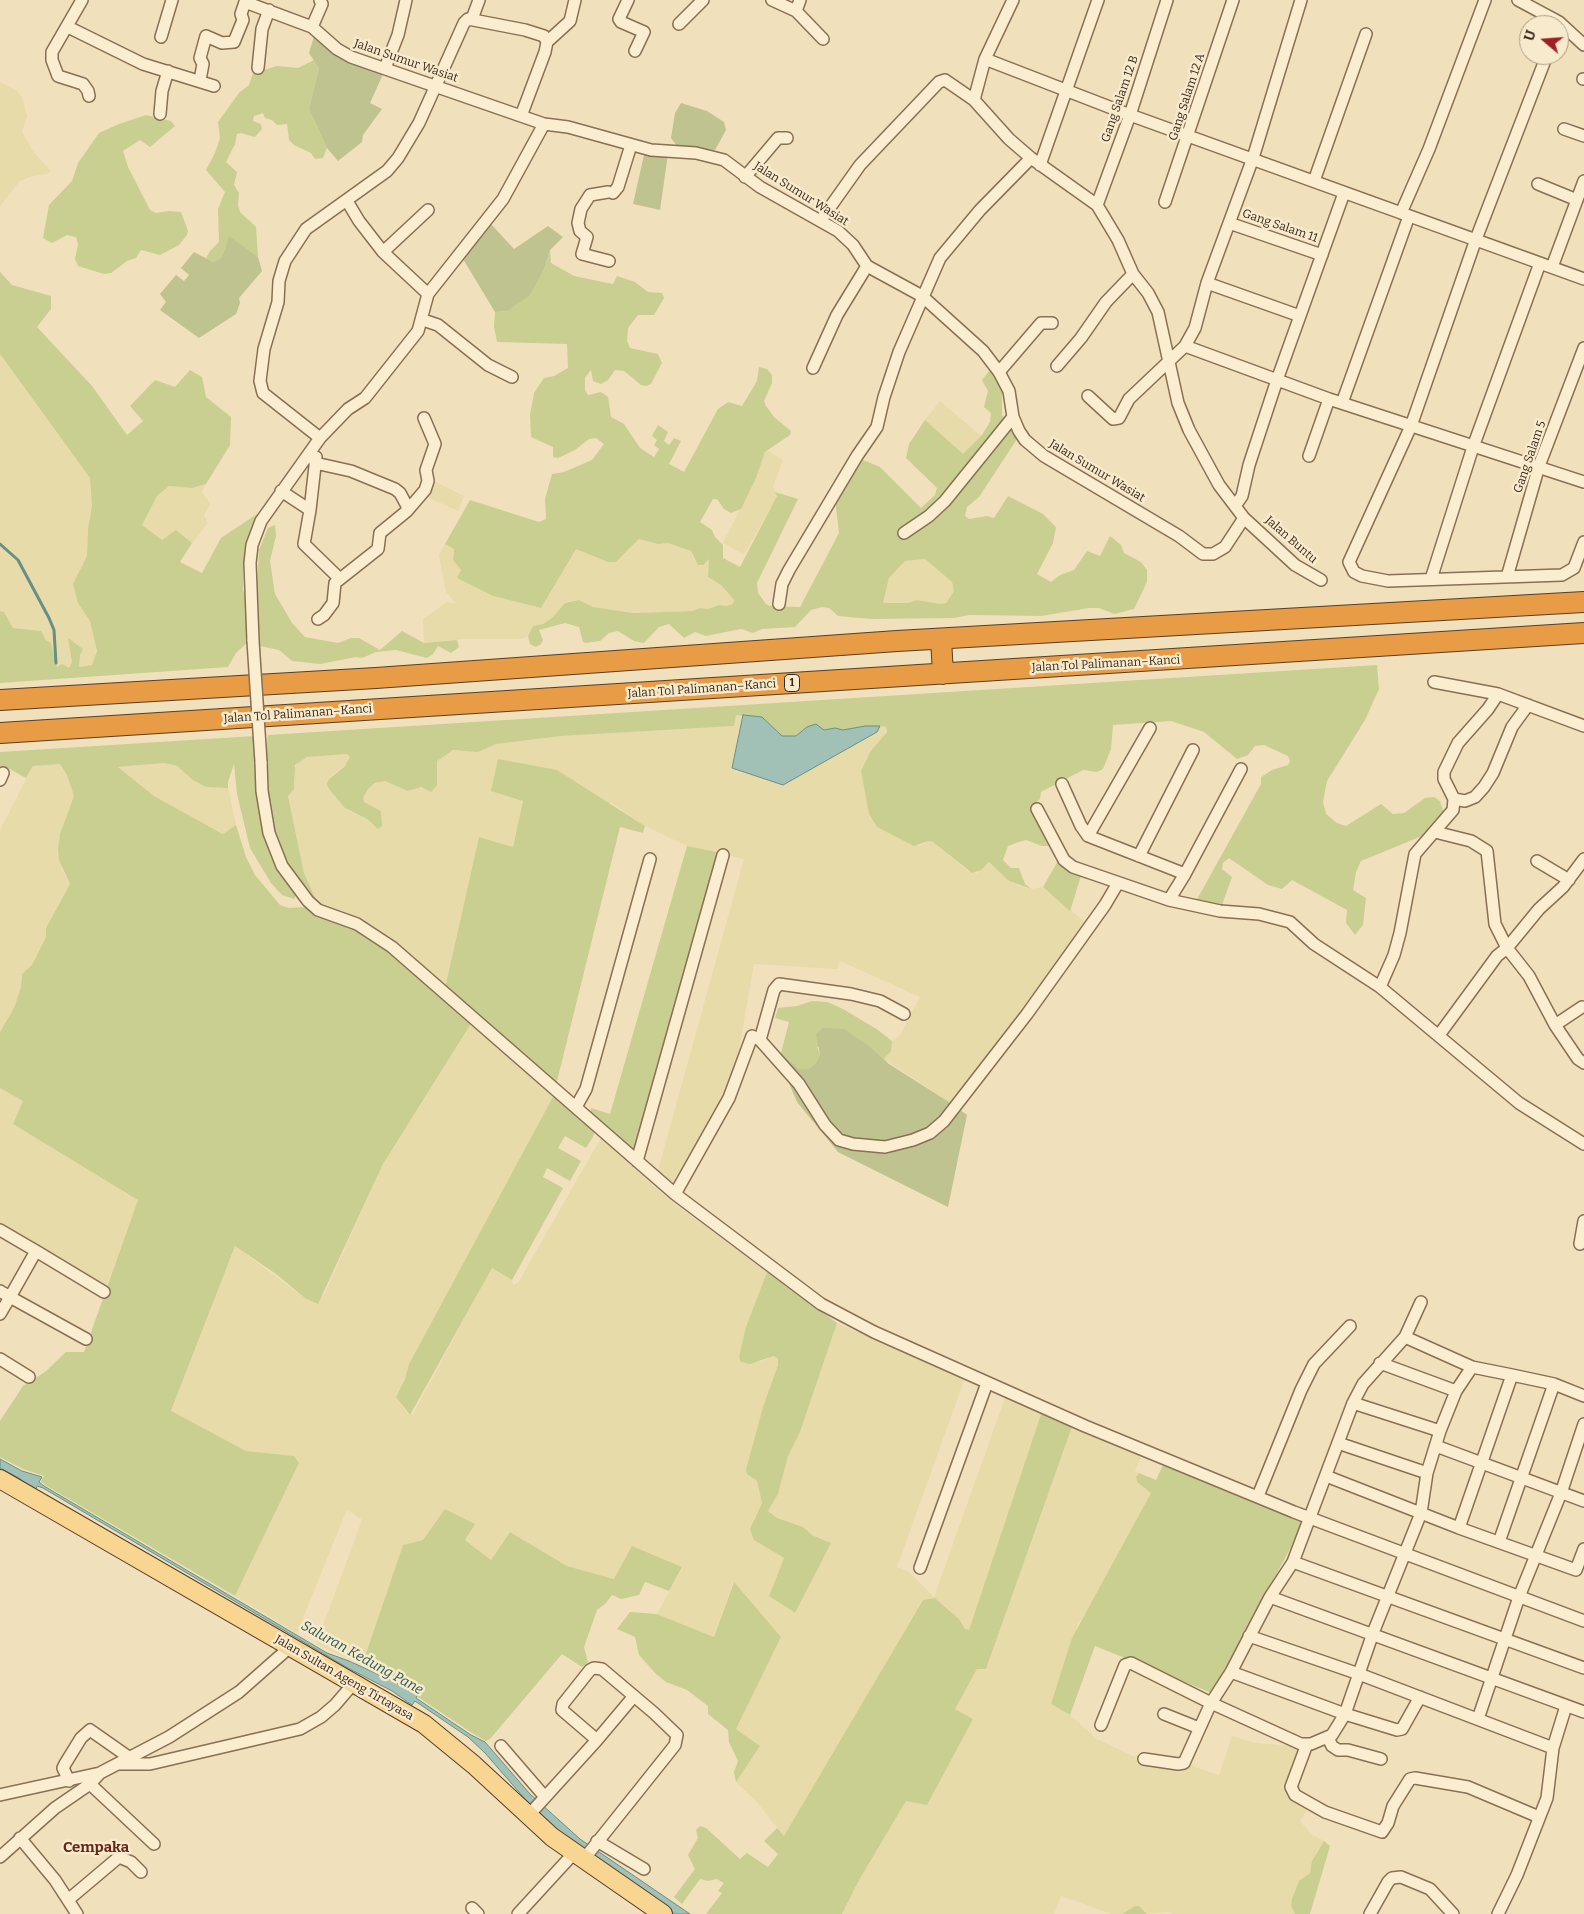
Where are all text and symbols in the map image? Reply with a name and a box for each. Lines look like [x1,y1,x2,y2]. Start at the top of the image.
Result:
north arrow [1519,15,1569,65]
text: U [1521,28,1540,43]
street label: Jalan Sumur Wasiat [352,36,460,86]
street label: Gang Salam 12 A [1166,51,1208,143]
street label: Gang Salam 12 B [1098,54,1142,144]
street label: Jalan Sumur Wasiat [751,159,851,229]
street label: Gang Salam 11 [1240,206,1320,246]
street label: Gang Salam 5 [1511,419,1549,495]
street label: Jalan Sumur Wasiat [1047,437,1147,505]
street label: Jalan Buntu [1262,513,1320,567]
street label: Jalan Tol Palimanan–Kanci [1031,653,1181,675]
road number: 1 [784,674,800,691]
street label: Jalan Tol Palimanan–Kanci [627,677,777,701]
street label: Jalan Tol Palimanan–Kanci [223,702,373,726]
water label: Saluran Kedung Pane [298,1617,426,1699]
street label: Jalan Sultan Ageng Tirtayasa [272,1632,416,1724]
district label: Cempaka [63,1839,129,1857]

